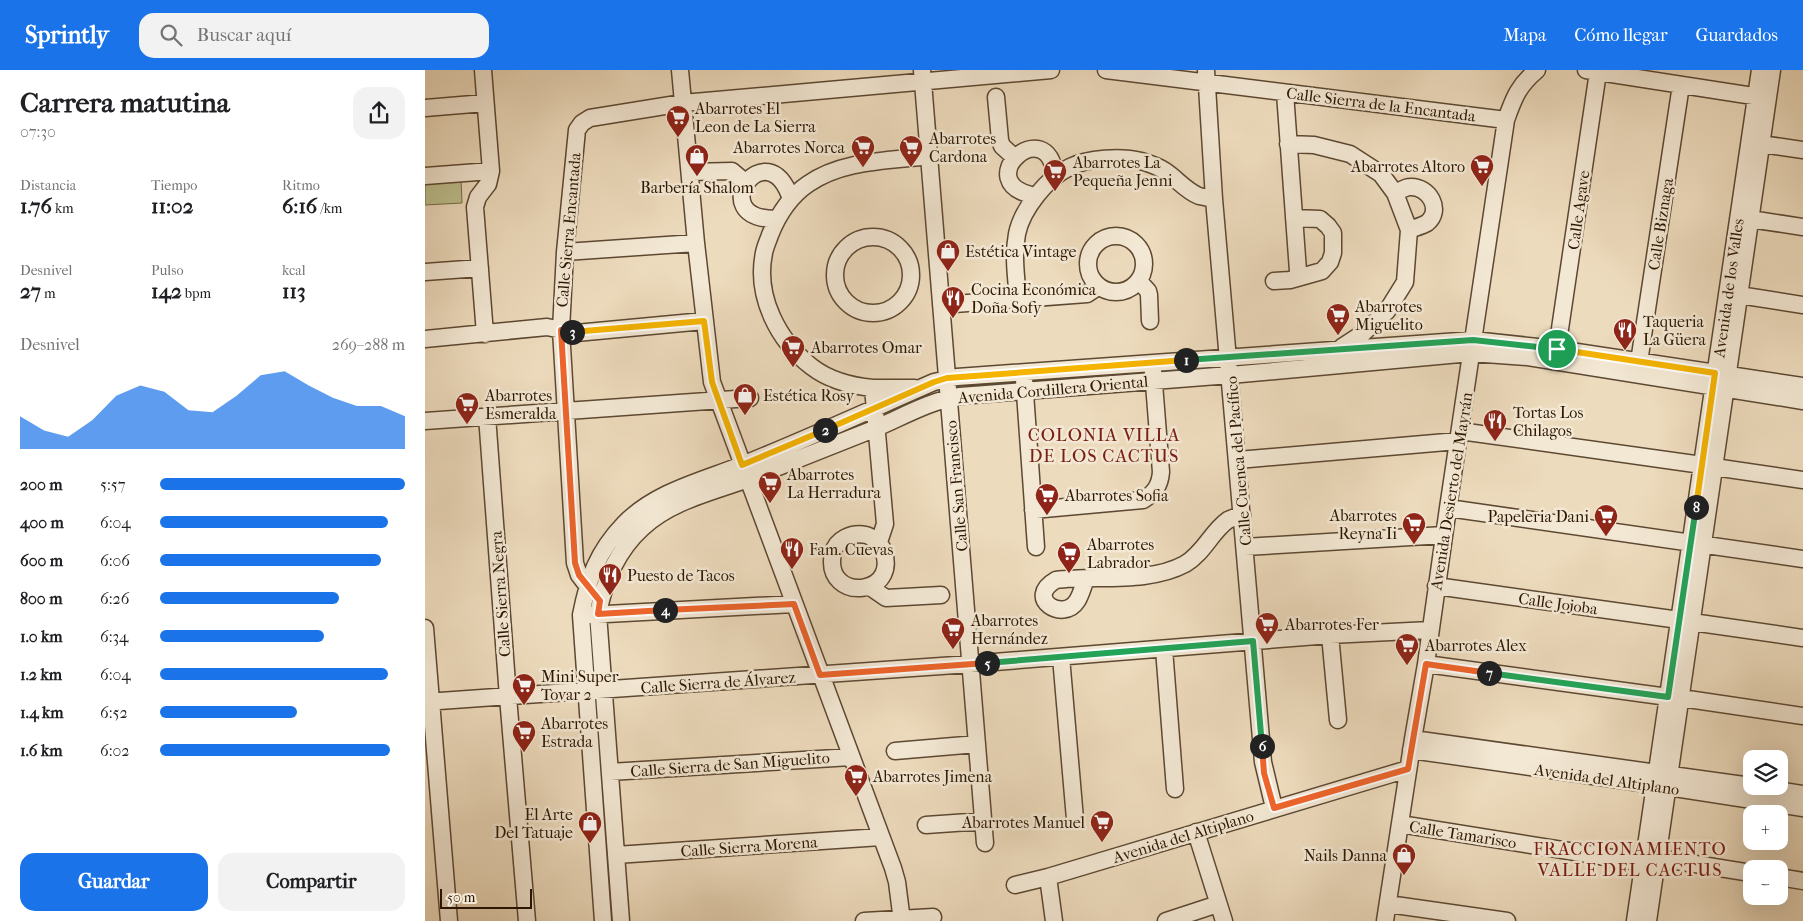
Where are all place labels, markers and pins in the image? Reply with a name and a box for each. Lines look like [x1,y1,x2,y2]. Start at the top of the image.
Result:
place label: Abarrotes El Leon de La Sierra [694,99,816,136]
supermarket icon: Abarrotes El Leon de La Sierra [665,104,691,138]
place label: Abarrotes Cardona [928,129,996,166]
supermarket icon: Abarrotes Norca [850,134,876,168]
supermarket icon: Abarrotes Cardona [898,134,924,168]
place label: Abarrotes Norca [732,138,846,157]
shop icon: Barbería Shalom [684,143,710,177]
place label: Abarrotes La Pequeña Jenni [1072,153,1173,190]
supermarket icon: Abarrotes Altoro [1469,153,1495,187]
place label: Abarrotes Altoro [1350,157,1465,176]
supermarket icon: Abarrotes La Pequeña Jenni [1042,158,1068,192]
place label: Barbería Shalom [640,178,754,197]
shop icon: Estética Vintage [935,238,961,272]
place label: Estética Vintage [965,242,1076,261]
place label: Cocina Económica Doña Sofy [971,280,1097,317]
restaurant icon: Cocina Económica Doña Sofy [940,285,966,319]
place label: Abarrotes Miguelito [1354,297,1423,334]
supermarket icon: Abarrotes Miguelito [1325,302,1351,336]
place label: Taqueria La Güera [1643,312,1707,349]
restaurant icon: Taqueria La Güera [1612,317,1638,351]
pin: 3 [559,320,585,344]
pin [1536,328,1578,370]
supermarket icon: Abarrotes Omar [780,334,806,368]
place label: Abarrotes Omar [810,338,922,357]
pin: 1 [1173,348,1199,372]
shop icon: Estética Rosy [732,382,758,416]
place label: Abarrotes Esmeralda [484,386,557,423]
place label: Estética Rosy [763,386,855,405]
supermarket icon: Abarrotes Esmeralda [454,391,480,425]
place label: Tortas Los Chilagos [1513,403,1583,440]
restaurant icon: Tortas Los Chilagos [1482,408,1508,442]
pin: 2 [813,418,837,442]
place label: Abarrotes La Herradura [786,465,881,502]
supermarket icon: Abarrotes La Herradura [757,470,783,504]
supermarket icon: Abarrotes Sofia [1034,482,1060,516]
place label: Abarrotes Sofia [1064,486,1169,505]
pin: 8 [1683,494,1709,520]
supermarket icon: Papeleria Dani [1593,503,1619,537]
place label: Abarrotes Reyna Ii [1329,506,1397,543]
place label: Papeleria Dani [1487,507,1589,526]
supermarket icon: Abarrotes Reyna Ii [1401,511,1427,545]
place label: Abarrotes Labrador [1086,535,1154,572]
restaurant icon: Fam. Cuevas [779,536,805,570]
place label: Fam. Cuevas [809,540,893,559]
supermarket icon: Abarrotes Labrador [1056,540,1082,574]
restaurant icon: Puesto de Tacos [597,562,623,596]
place label: Puesto de Tacos [627,566,735,585]
pin: 4 [653,598,677,622]
place label: Abarrotes Hernández [970,611,1048,648]
supermarket icon: Abarrotes Fer [1254,611,1280,645]
place label: Abarrotes Fer [1284,615,1379,634]
supermarket icon: Abarrotes Hernández [940,616,966,650]
supermarket icon: Abarrotes Alex [1394,632,1420,666]
place label: Abarrotes Alex [1424,636,1527,655]
pin: 5 [975,650,999,676]
pin: 7 [1477,660,1501,686]
place label: Mini Super Tovar 2 [541,667,619,704]
supermarket icon: Mini Super Tovar 2 [511,672,537,706]
place label: Abarrotes Estrada [540,714,608,751]
supermarket icon: Abarrotes Estrada [511,719,537,753]
pin: 6 [1249,734,1275,758]
supermarket icon: Abarrotes Jimena [843,763,869,797]
place label: Abarrotes Jimena [872,767,993,786]
place label: El Arte Del Tatuaje [494,805,573,842]
supermarket icon: Abarrotes Manuel [1089,809,1115,843]
shop icon: El Arte Del Tatuaje [577,810,603,844]
place label: Abarrotes Manuel [961,813,1086,832]
shop icon: Nails Danna [1391,842,1417,876]
place label: Nails Danna [1304,846,1388,865]

